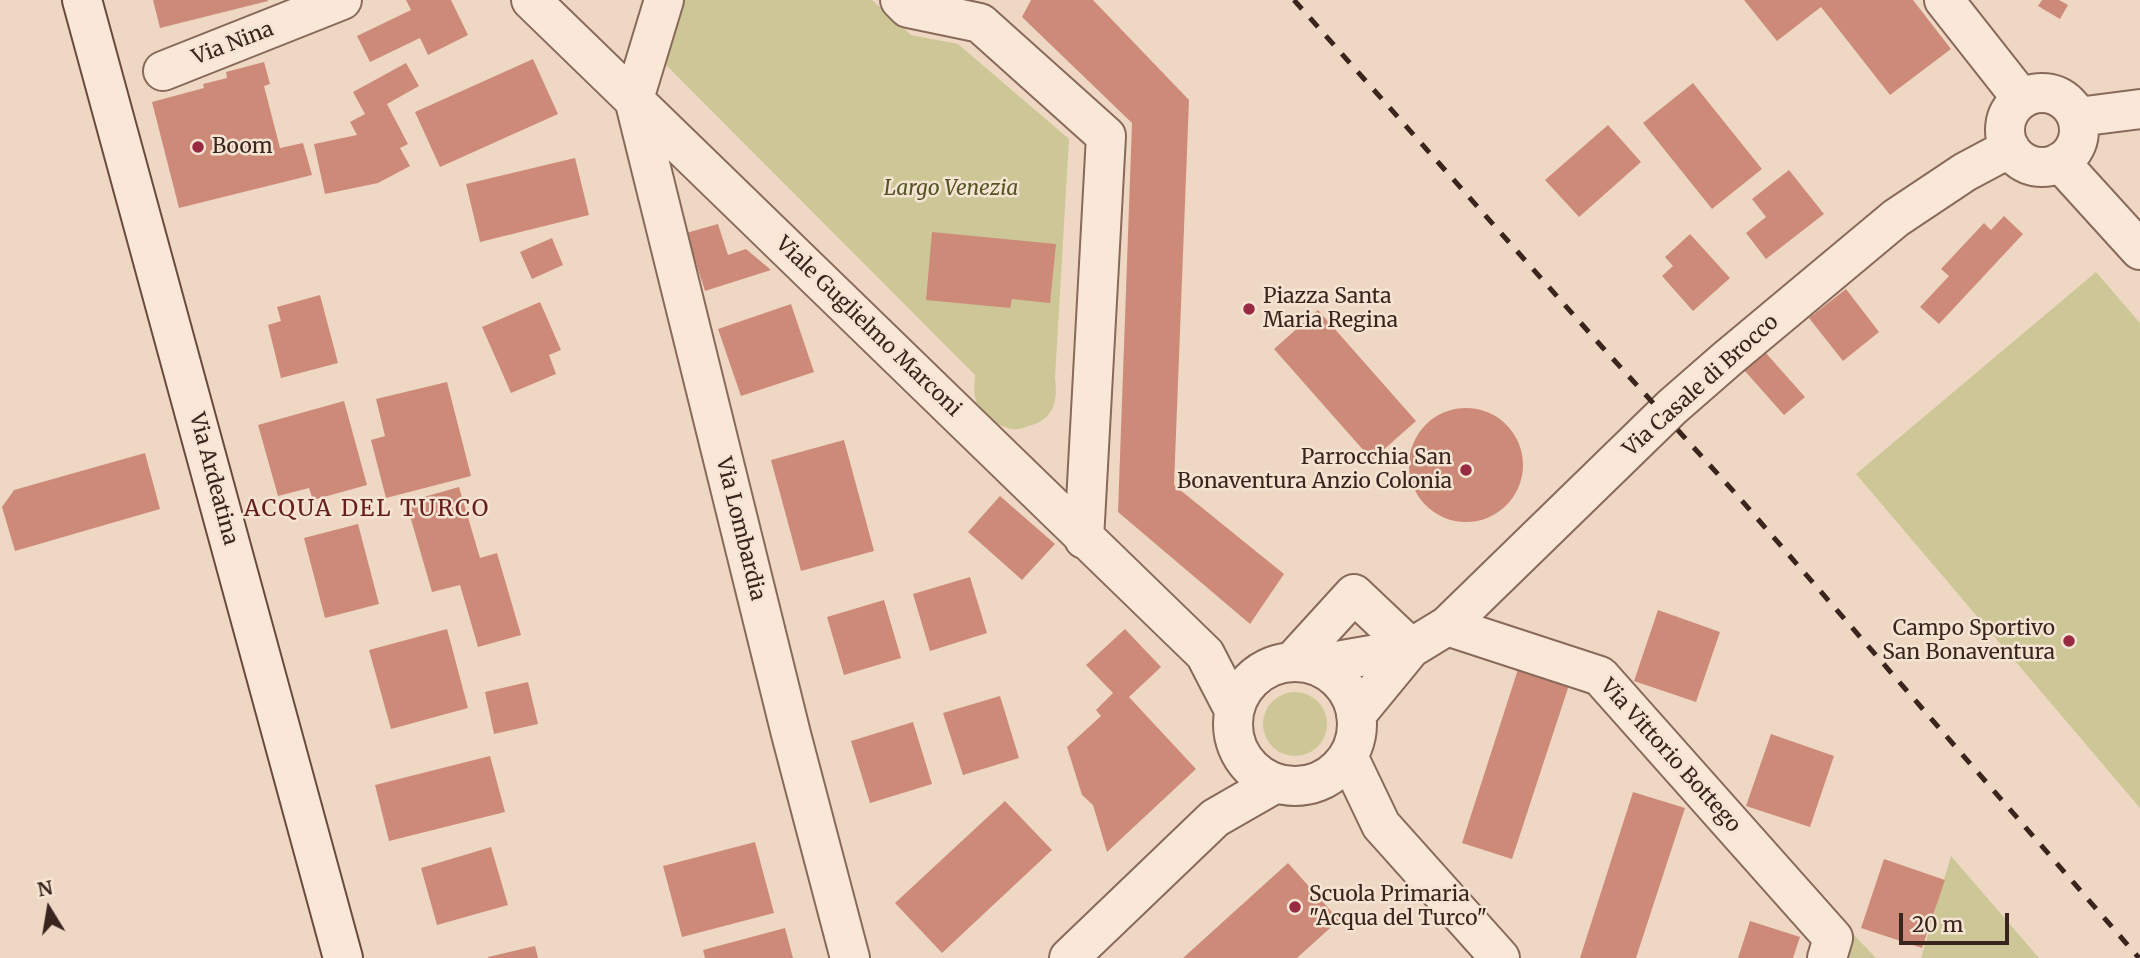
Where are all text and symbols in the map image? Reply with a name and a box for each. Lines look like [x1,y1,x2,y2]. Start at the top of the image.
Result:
street label: Via Nina [189,17,277,71]
place label: Boom [212,134,272,160]
marker: Boom [190,139,206,155]
park label: Largo Venezia [884,176,1018,202]
street label: Viale Guglielmo Marconi [770,232,966,422]
place label: Piazza Santa Maria Regina [1263,284,1398,334]
marker: Piazza Santa Maria Regina [1241,301,1257,317]
street label: Via Casale di Brocco [1618,310,1784,462]
street label: Via Ardeatina [183,410,243,548]
place label: Parrocchia San Bonaventura Anzio Colonia [1177,445,1452,495]
street label: Via Lombardia [710,455,770,603]
marker: Parrocchia San Bonaventura Anzio Colonia [1458,462,1474,478]
district label: ACQUA DEL TURCO [246,495,488,523]
place label: Campo Sportivo San Bonaventura [1882,616,2055,666]
marker: Campo Sportivo San Bonaventura [2061,633,2077,649]
street label: Via Vittorio Bottego [1595,674,1745,838]
north arrow [14,874,84,944]
text: N [35,875,55,902]
place label: Scuola Primaria "Acqua del Turco" [1309,882,1487,932]
scale bar [1902,898,2012,942]
marker: Scuola Primaria "Acqua del Turco" [1287,899,1303,915]
text: 20 m [1912,911,1963,938]

